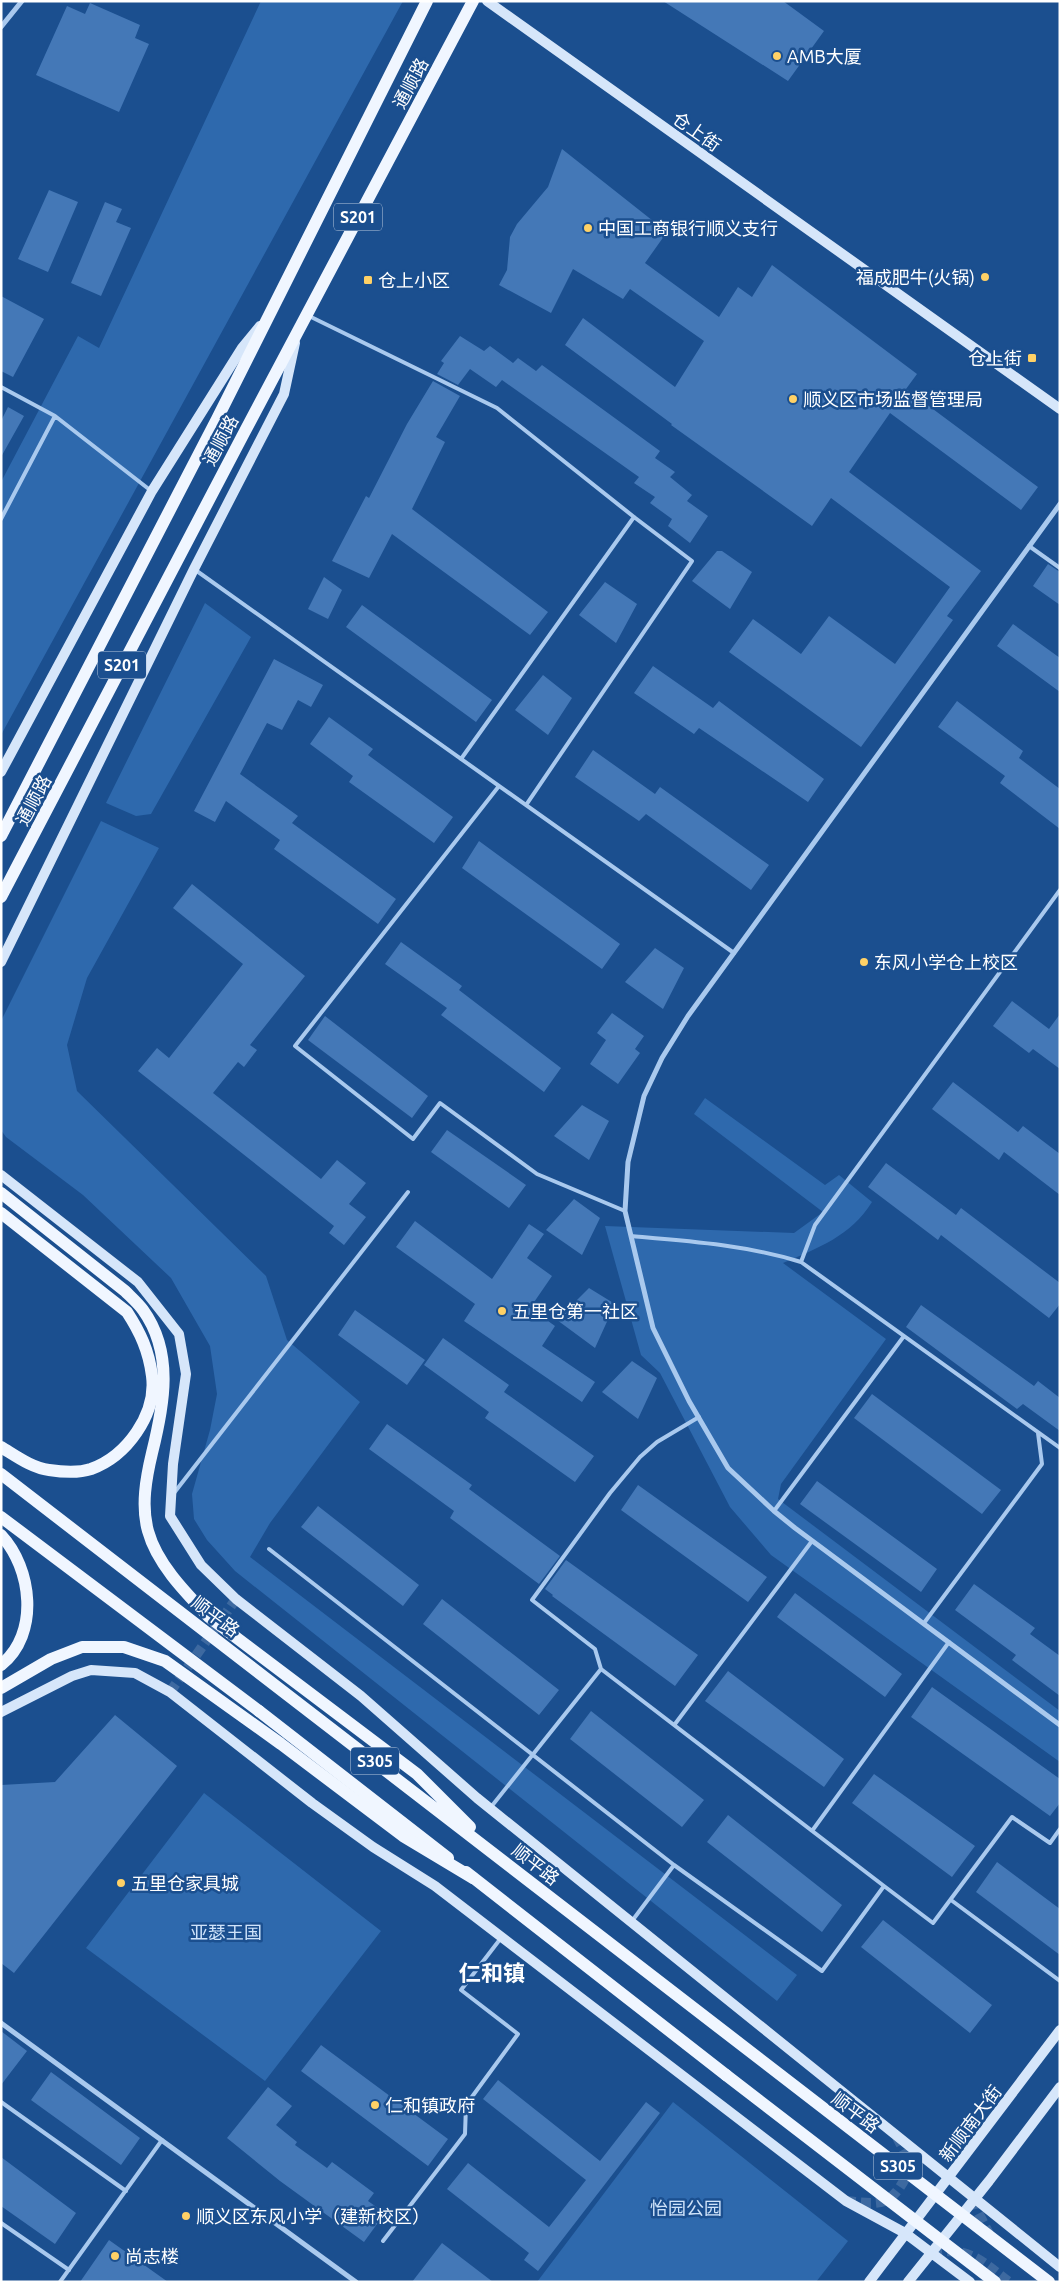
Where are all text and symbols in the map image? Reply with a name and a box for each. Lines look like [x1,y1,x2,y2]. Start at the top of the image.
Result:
place label: AMB大厦 [787,46,862,66]
marker: AMB大厦 [771,50,783,62]
street label: 通顺路 [388,54,432,112]
street label: 仓上街 [669,107,725,155]
road number: S201 [334,203,382,230]
place label: 中国工商银行顺义支行 [598,218,778,238]
marker: 中国工商银行顺义支行 [582,222,594,234]
place label: 福成肥牛(火锅) [856,267,975,288]
place label: 仓上小区 [378,270,450,290]
marker: 福成肥牛(火锅) [979,271,991,283]
marker: 仓上小区 [362,274,374,286]
place label: 仓上街 [968,348,1022,368]
marker: 仓上街 [1026,352,1038,364]
place label: 顺义区市场监督管理局 [803,389,983,409]
marker: 顺义区市场监督管理局 [787,393,799,405]
street label: 通顺路 [198,411,242,469]
road number: S201 [98,652,146,678]
street label: 通顺路 [11,771,55,829]
place label: 东风小学仓上校区 [874,952,1018,972]
marker: 东风小学仓上校区 [858,956,870,968]
place label: 五里仓第一社区 [512,1301,638,1321]
marker: 五里仓第一社区 [496,1305,508,1317]
street label: 顺平路 [188,1592,244,1640]
road number: S305 [351,1748,399,1774]
street label: 顺平路 [509,1839,563,1889]
place label: 五里仓家具城 [131,1873,239,1893]
marker: 五里仓家具城 [115,1877,127,1889]
park label: 亚瑟王国 [190,1922,262,1942]
district label: 仁和镇 [459,1960,525,1985]
street label: 新顺南大街 [935,2081,1005,2165]
street label: 顺平路 [828,2088,884,2136]
place label: 仁和镇政府 [385,2095,475,2115]
marker: 仁和镇政府 [369,2099,381,2111]
road number: S305 [874,2152,922,2180]
park label: 怡园公园 [650,2198,722,2218]
place label: 顺义区东风小学（建新校区） [196,2206,430,2226]
marker: 顺义区东风小学（建新校区） [180,2210,192,2222]
place label: 尚志楼 [125,2246,179,2266]
marker: 尚志楼 [109,2250,121,2262]

